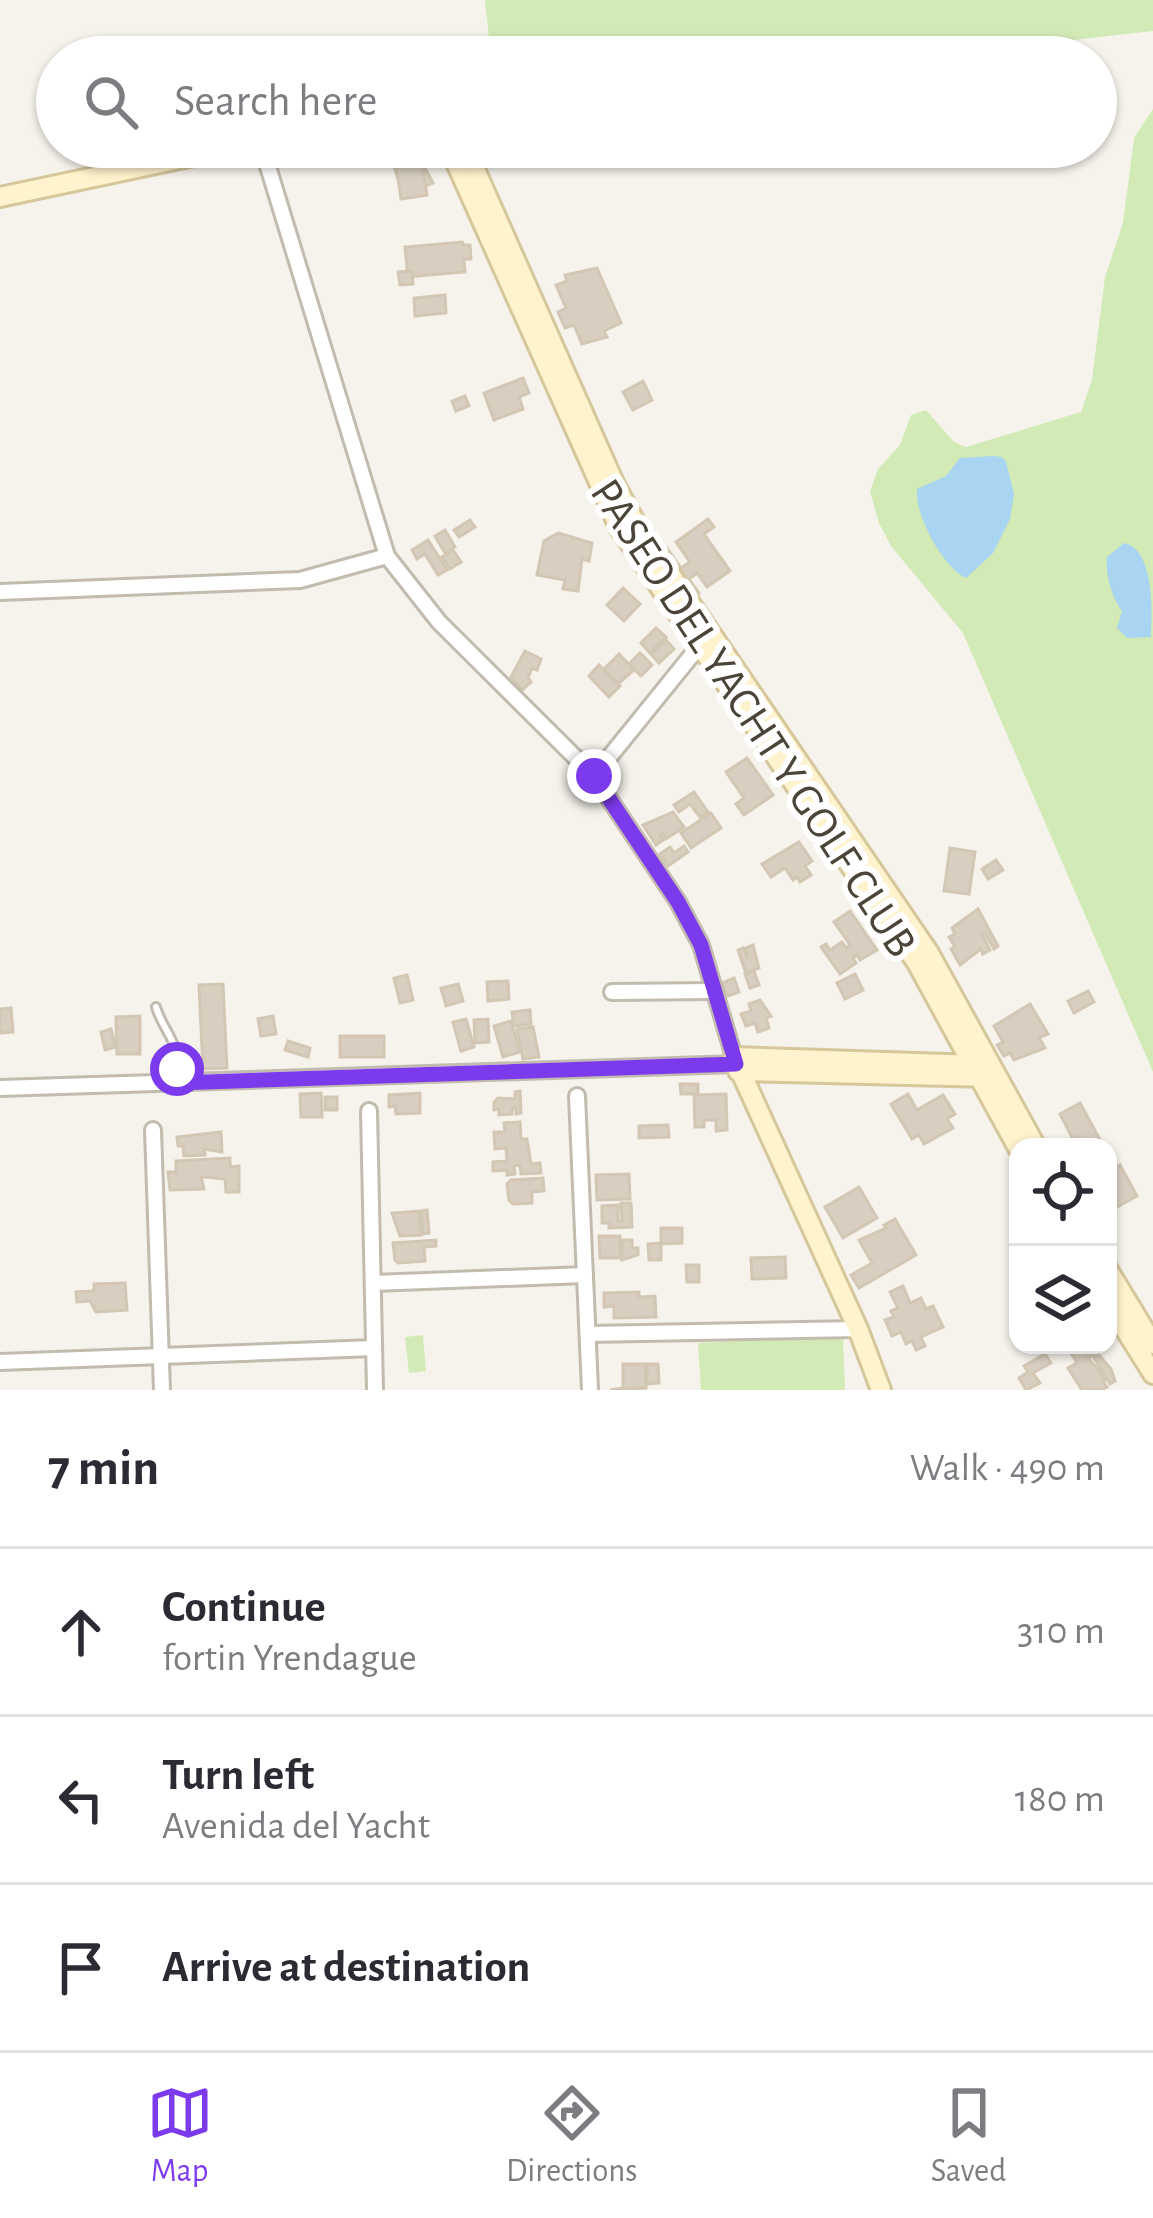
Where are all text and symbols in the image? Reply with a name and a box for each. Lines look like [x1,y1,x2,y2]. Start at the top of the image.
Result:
search box [36,36,1117,168]
icon: search [78,69,144,135]
text: Search here [174,79,377,124]
street label: PASEO DEL YACHT Y GOLF CLUB [582,472,924,965]
route end [567,749,621,803]
route start [150,1042,204,1096]
map controls [1009,1138,1117,1354]
button: locate [1009,1138,1117,1246]
button: layers [1009,1246,1117,1354]
text: 7 min [48,1443,159,1494]
text: Walk · 490 m [910,1449,1105,1488]
text: Continue [162,1585,326,1630]
icon: ahead [48,1599,114,1665]
text: 310 m [1017,1612,1105,1651]
text: fortin Yrendague [162,1639,417,1678]
text: Turn left [162,1753,314,1798]
icon: left [48,1767,114,1833]
text: 180 m [1015,1780,1105,1819]
text: Avenida del Yacht [162,1807,430,1846]
icon: arrive [48,1935,114,2001]
text: Arrive at destination [162,1945,530,1990]
tab: Map [147,2080,213,2192]
tab: Directions [506,2080,637,2192]
tab: Saved [931,2080,1006,2192]

